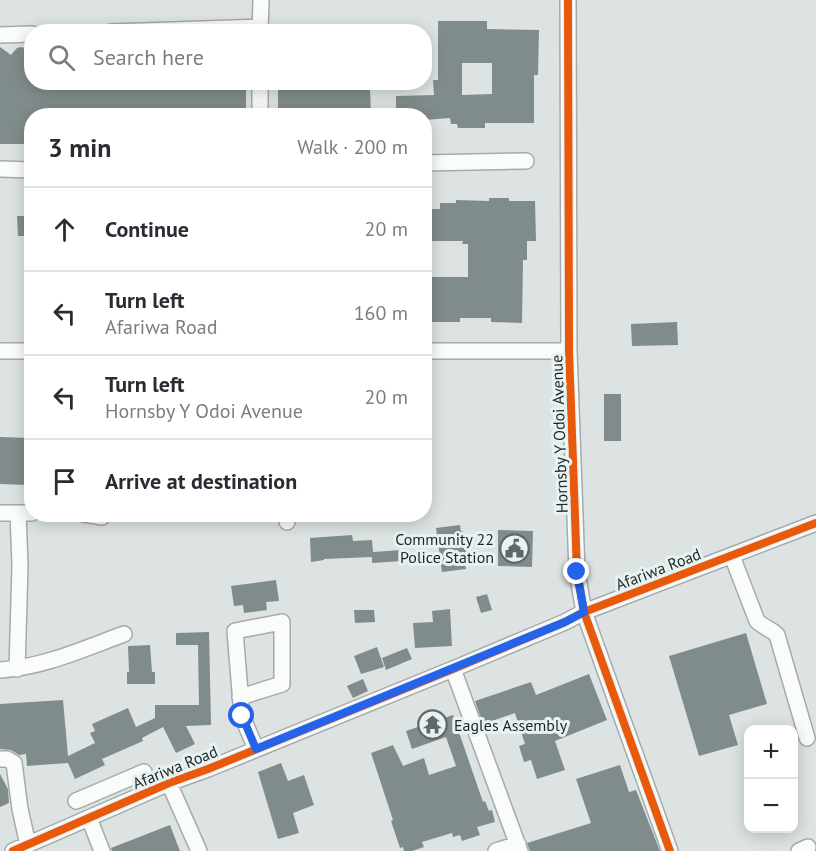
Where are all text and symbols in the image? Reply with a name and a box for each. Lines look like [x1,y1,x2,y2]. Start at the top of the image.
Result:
search box [24,24,432,90]
icon: search [45,41,78,74]
text: Search here [93,43,204,71]
text: 3 min [48,131,111,164]
text: Walk · 200 m [297,134,408,160]
icon: ahead [48,213,81,246]
text: Continue [105,215,189,243]
text: 20 m [365,216,408,242]
text: Turn left [105,286,185,314]
icon: left [48,297,81,330]
text: 160 m [354,300,408,326]
text: Afariwa Road [105,314,217,340]
street label: Hornsby Y Odoi Avenue [546,355,572,513]
text: Turn left [105,370,185,398]
icon: left [48,381,81,414]
text: 20 m [365,384,408,410]
text: Hornsby Y Odoi Avenue [105,398,303,424]
icon: arrive [48,465,81,498]
text: Arrive at destination [105,467,297,495]
place label: Community 22 Police Station [395,529,494,567]
public building icon: Community 22 Police Station [499,532,531,564]
street label: Afariwa Road [612,544,704,594]
route end [563,558,589,584]
route start [228,702,254,728]
temple icon: Eagles Assembly [417,709,449,741]
place label: Eagles Assembly [454,715,568,735]
map controls [744,725,798,833]
button: + [744,725,798,779]
street label: Afariwa Road [130,741,220,793]
button: − [744,779,798,833]

